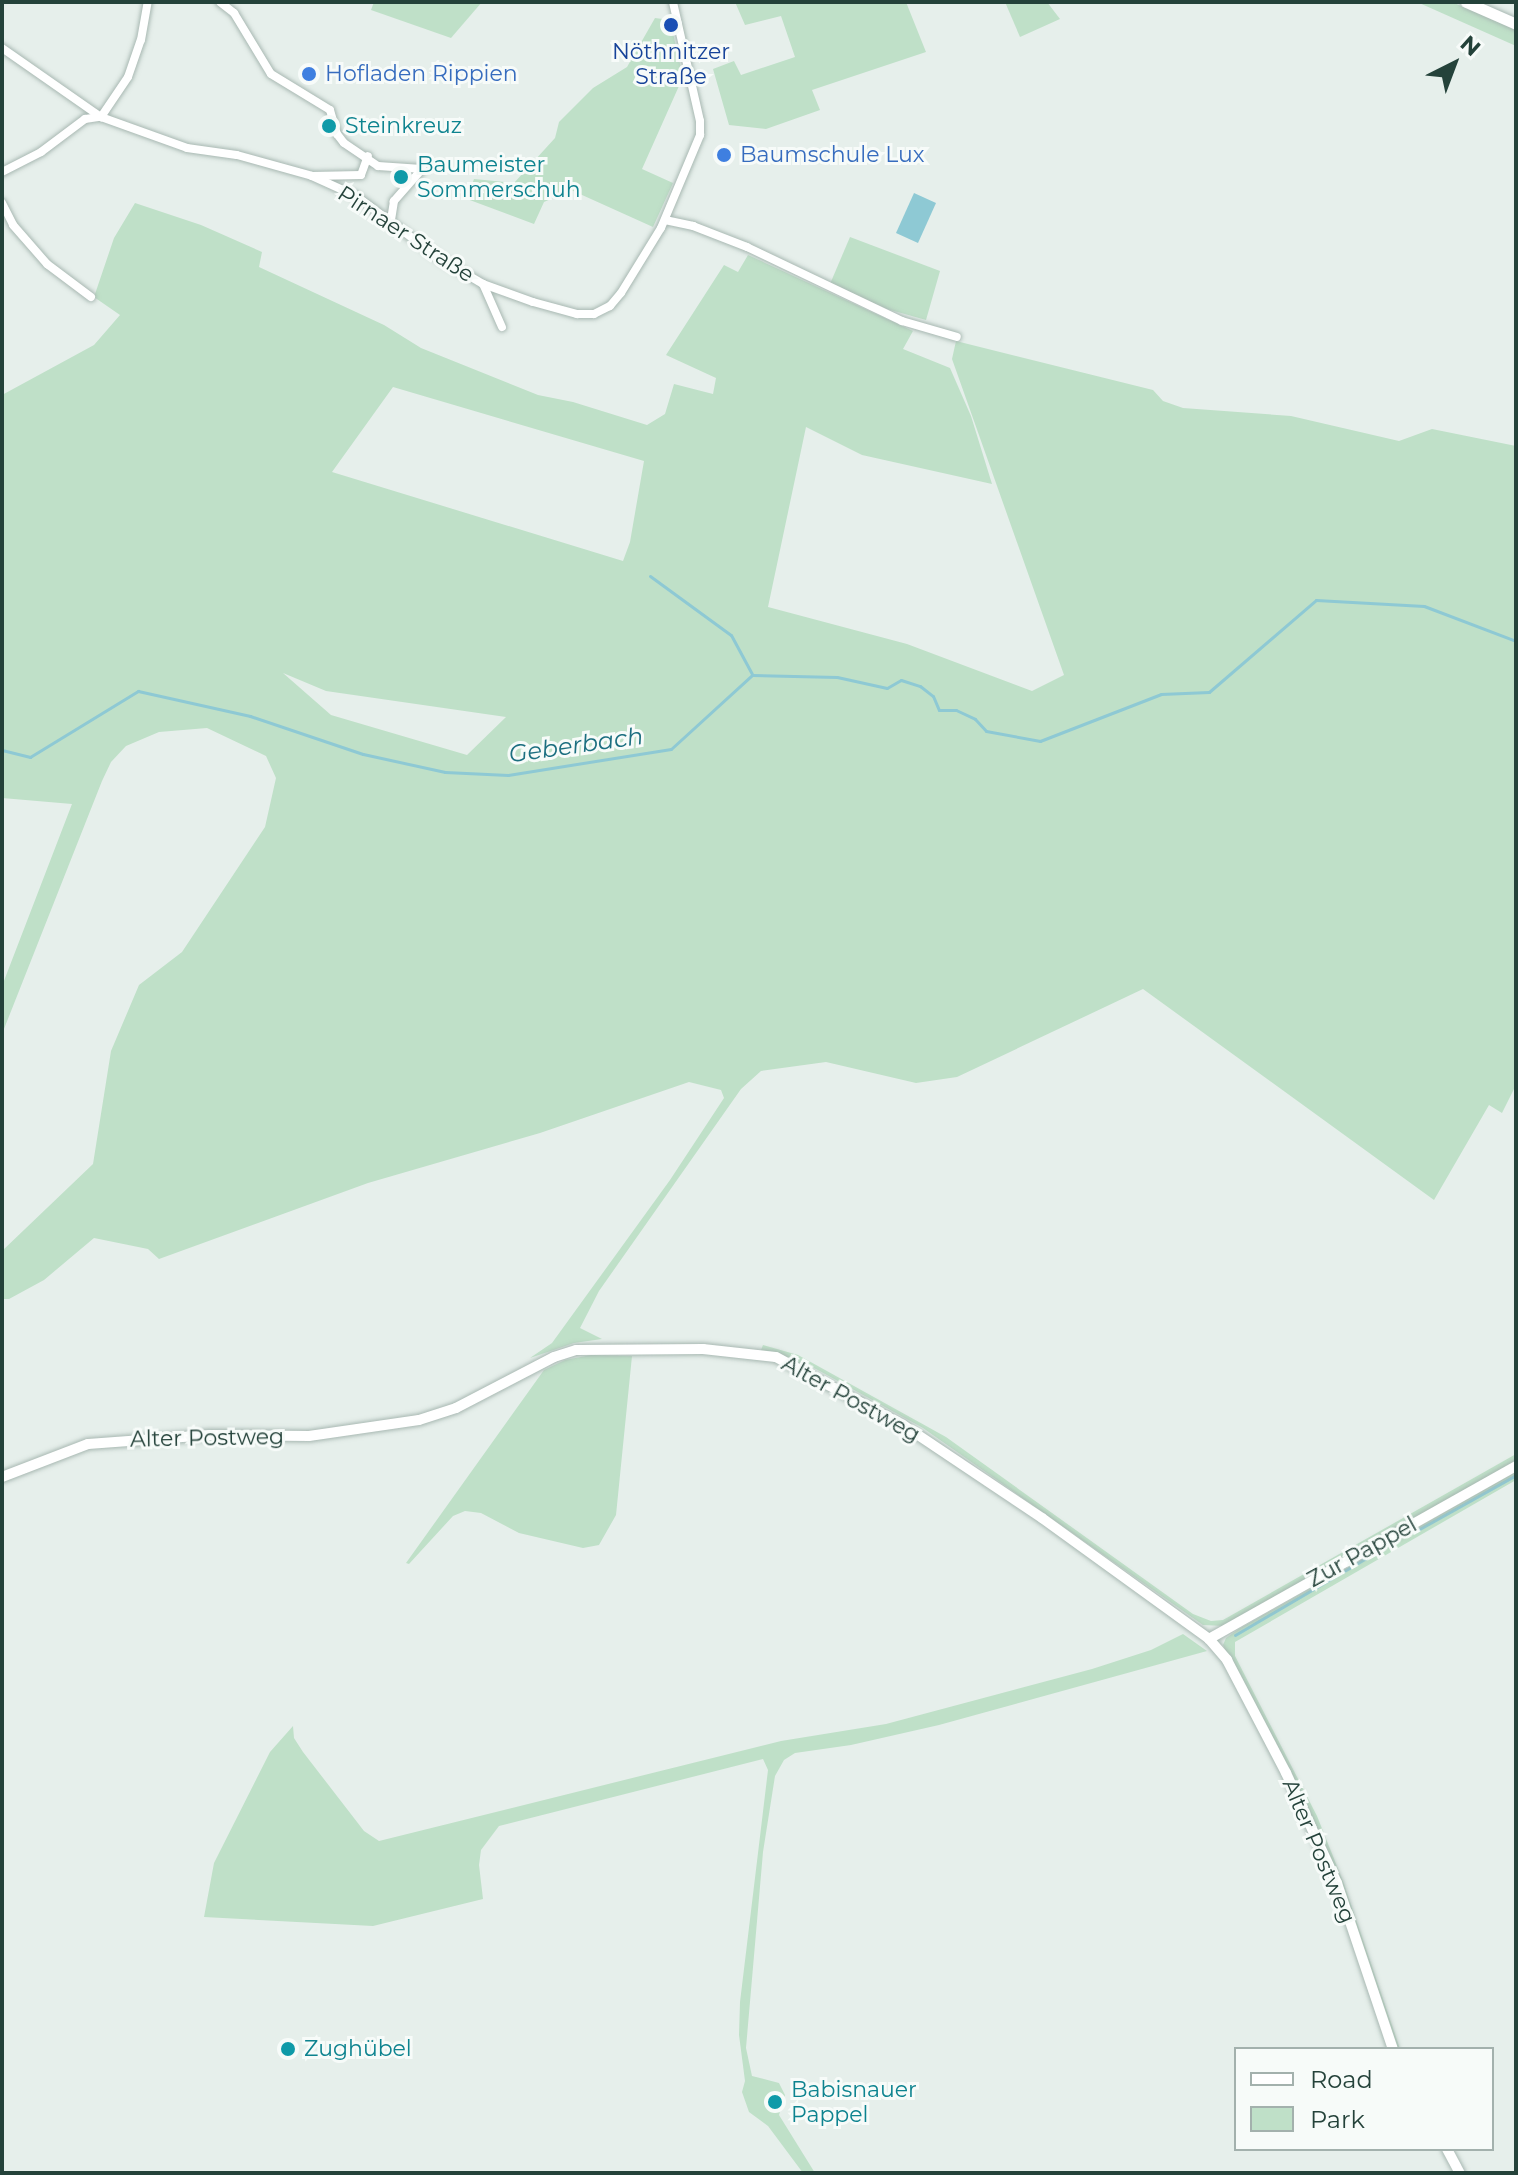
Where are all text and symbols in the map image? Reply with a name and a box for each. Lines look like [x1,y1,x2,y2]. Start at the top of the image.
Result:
marker: Nöthnitzer Straße [662,16,680,34]
north arrow [1414,24,1494,104]
text: N [1455,30,1486,62]
place label: Nöthnitzer Straße [612,38,730,90]
place label: Hofladen Rippien [325,61,518,87]
marker: Hofladen Rippien [300,65,318,83]
place label: Steinkreuz [345,113,462,139]
marker: Steinkreuz [320,117,338,135]
place label: Baumschule Lux [740,142,925,168]
marker: Baumschule Lux [715,146,733,164]
place label: Baumeister Sommerschuh [417,151,581,202]
marker: Baumeister Sommerschuh [392,168,410,186]
street label: Pirnaer Straße [333,180,479,288]
water label: Geberbach [507,721,645,769]
street label: Alter Postweg [777,1350,925,1448]
street label: Alter Postweg [130,1423,284,1453]
street label: Zur Pappel [1303,1511,1421,1593]
street label: Alter Postweg [1277,1775,1361,1927]
place label: Zughübel [304,2036,412,2062]
marker: Zughübel [279,2040,297,2058]
legend [1234,2047,1494,2151]
text: Road [1310,2065,1373,2094]
place label: Babisnauer Pappel [791,2076,917,2128]
marker: Babisnauer Pappel [766,2093,784,2111]
text: Park [1310,2105,1365,2134]

